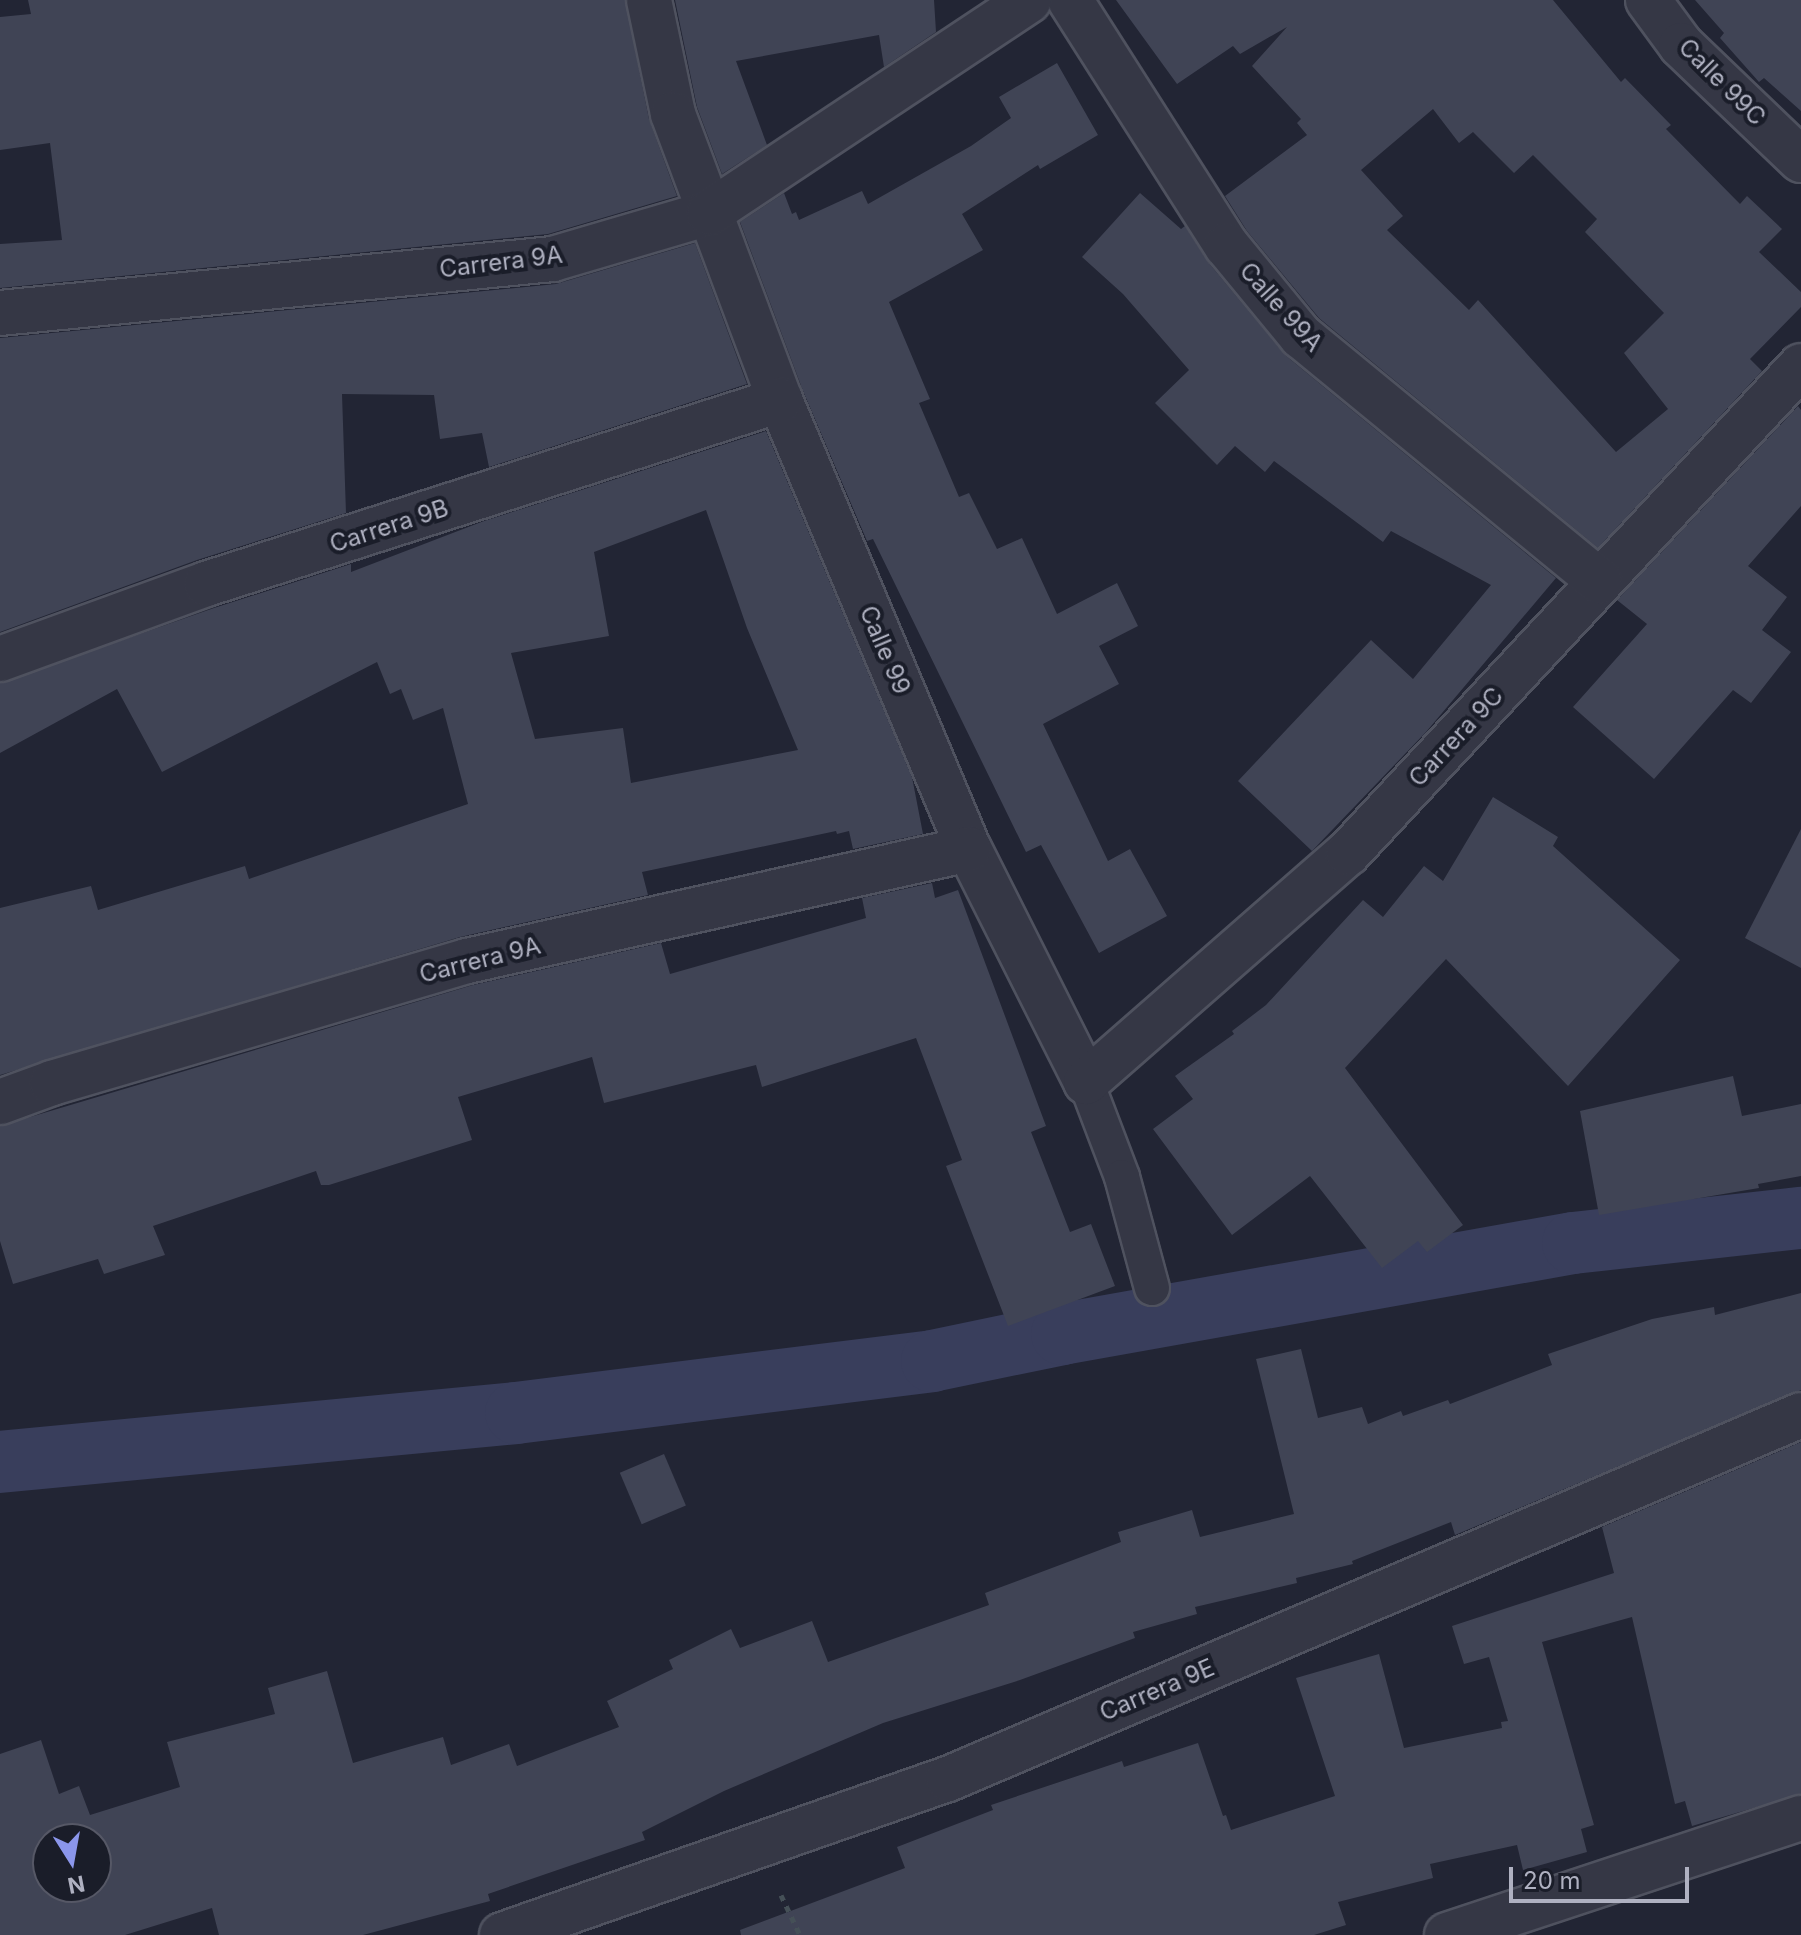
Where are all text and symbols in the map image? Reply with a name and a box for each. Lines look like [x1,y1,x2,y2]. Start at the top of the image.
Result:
street label: Calle 99C [1673,33,1771,131]
street label: Carrera 9A [438,240,564,284]
street label: Calle 99A [1234,257,1328,357]
street label: Carrera 9B [326,493,452,559]
street label: Calle 99 [854,602,916,698]
street label: Carrera 9C [1403,682,1509,792]
street label: Carrera 9A [416,931,544,989]
street label: Carrera 9E [1095,1653,1219,1727]
north arrow [32,1823,112,1903]
scale bar [1513,1851,1693,1901]
text: 20 m [1523,1866,1581,1895]
text: N [65,1870,87,1899]

